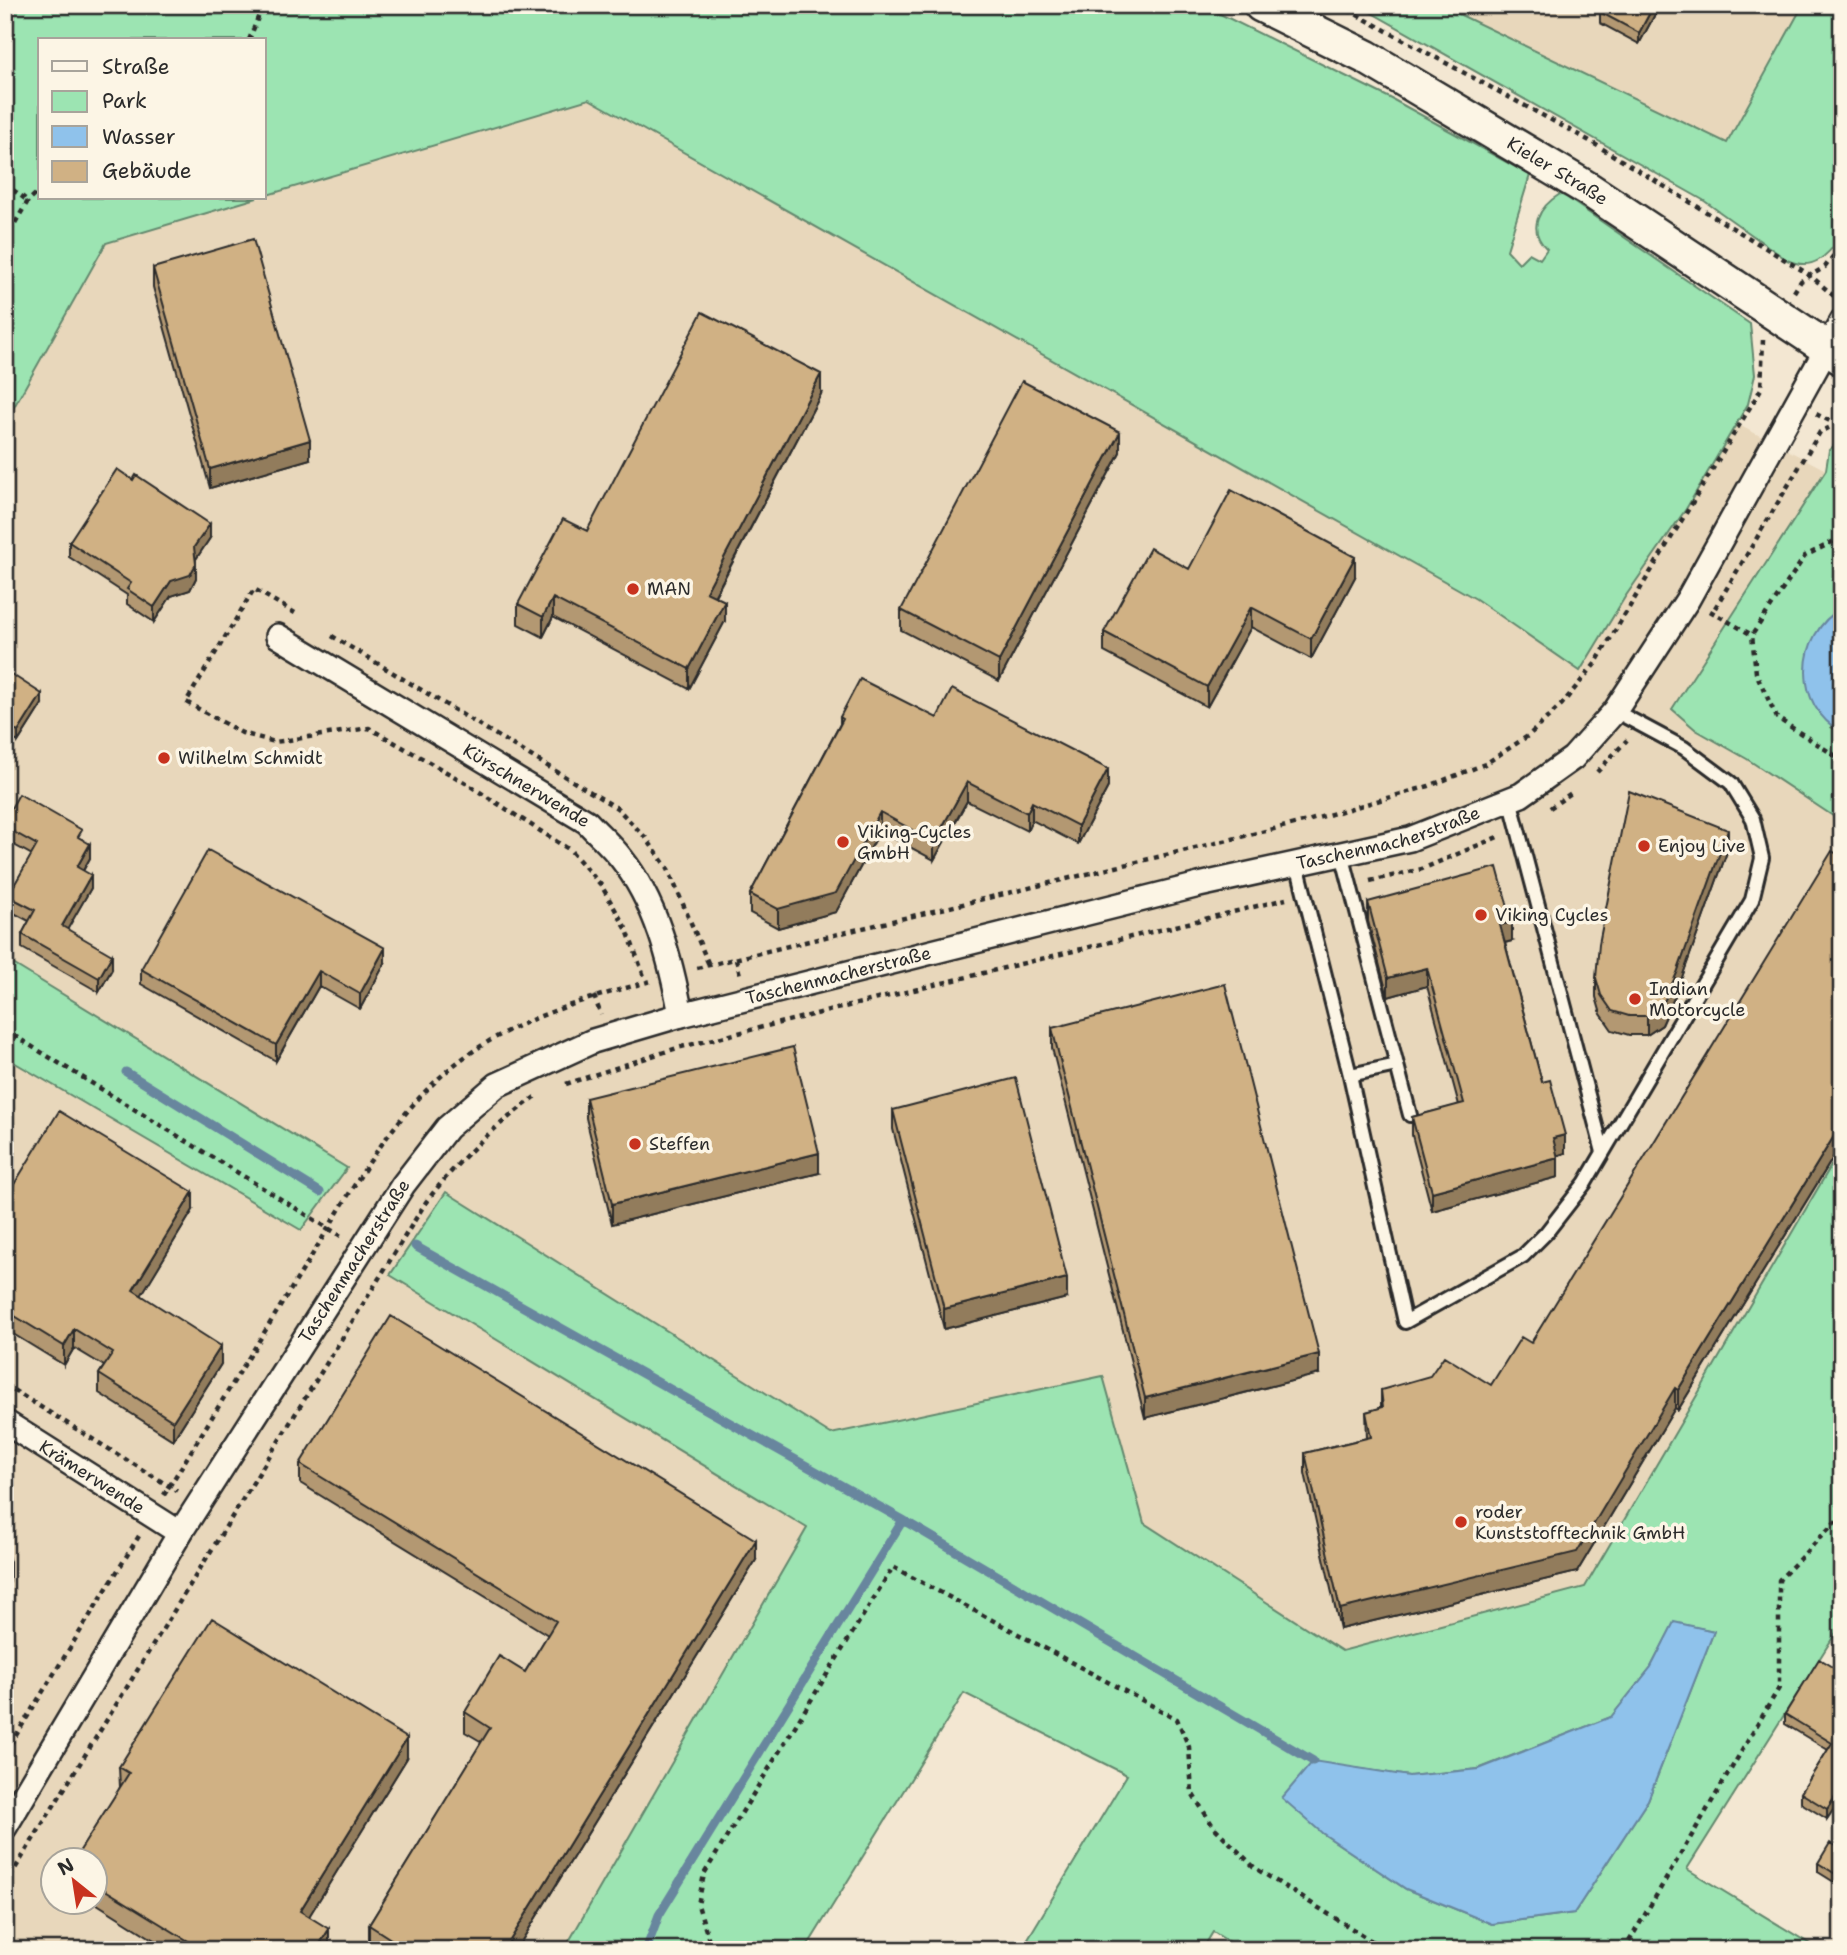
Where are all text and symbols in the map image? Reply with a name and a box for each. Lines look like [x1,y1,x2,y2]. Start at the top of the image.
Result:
legend [38,38,266,200]
text: Straße [102,53,170,81]
text: Park [102,87,147,115]
text: Wasser [102,123,176,151]
street label: Kieler Straße [1502,131,1613,211]
text: Gebäude [102,157,192,185]
place label: MAN [647,577,691,601]
marker: MAN [625,581,641,597]
street label: Kürschnerwende [458,738,595,833]
place label: Wilhelm Schmidt [178,746,323,770]
marker: Wilhelm Schmidt [156,750,172,766]
street label: Taschenmacherstraße [1294,800,1484,875]
place label: Viking-Cycles GmbH [857,820,971,865]
marker: Viking-Cycles GmbH [835,834,851,850]
place label: Enjoy Live [1658,834,1746,858]
marker: Enjoy Live [1636,838,1652,854]
place label: Viking Cycles [1495,903,1608,927]
marker: Viking Cycles [1473,907,1489,923]
street label: Taschenmacherstraße [743,941,934,1010]
place label: Indian Motorcycle [1649,977,1745,1022]
marker: Indian Motorcycle [1627,991,1643,1007]
place label: Steffen [649,1132,710,1156]
marker: Steffen [627,1136,643,1152]
street label: Taschenmacherstraße [293,1175,416,1348]
street label: Krämerwende [34,1435,149,1520]
place label: roder Kunststofftechnik GmbH [1475,1500,1685,1545]
marker: roder Kunststofftechnik GmbH [1453,1514,1469,1530]
north arrow [38,1846,108,1916]
text: N [53,1852,79,1881]

